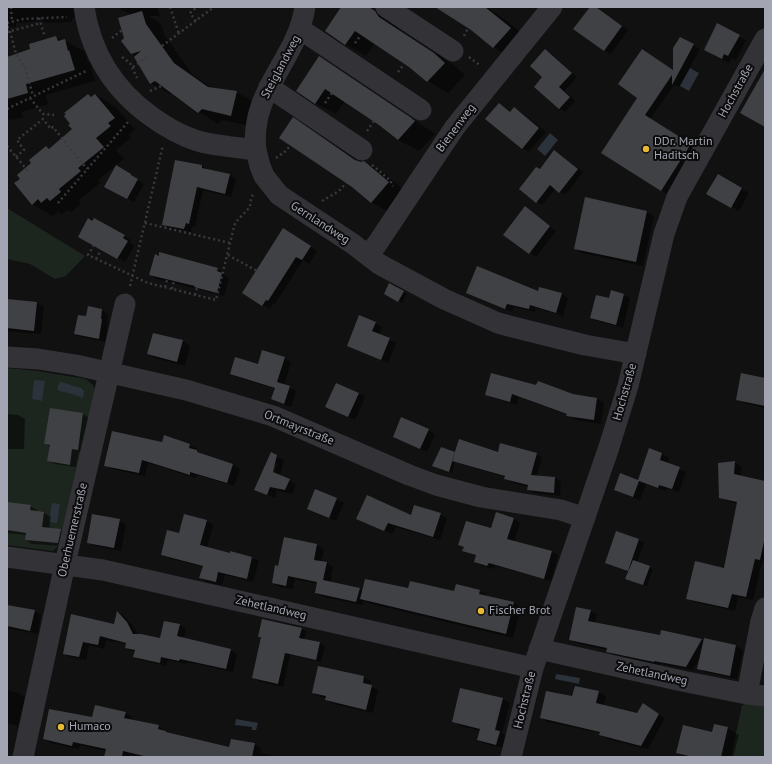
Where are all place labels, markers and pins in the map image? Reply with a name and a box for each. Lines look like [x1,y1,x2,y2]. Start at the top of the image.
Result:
place label: DDr. Martin Haditsch [654,135,713,163]
marker: DDr. Martin Haditsch [641,144,651,154]
place label: Fischer Brot [489,604,550,618]
marker: Fischer Brot [476,606,486,616]
place label: Humaco [69,720,111,734]
marker: Humaco [56,722,66,732]

